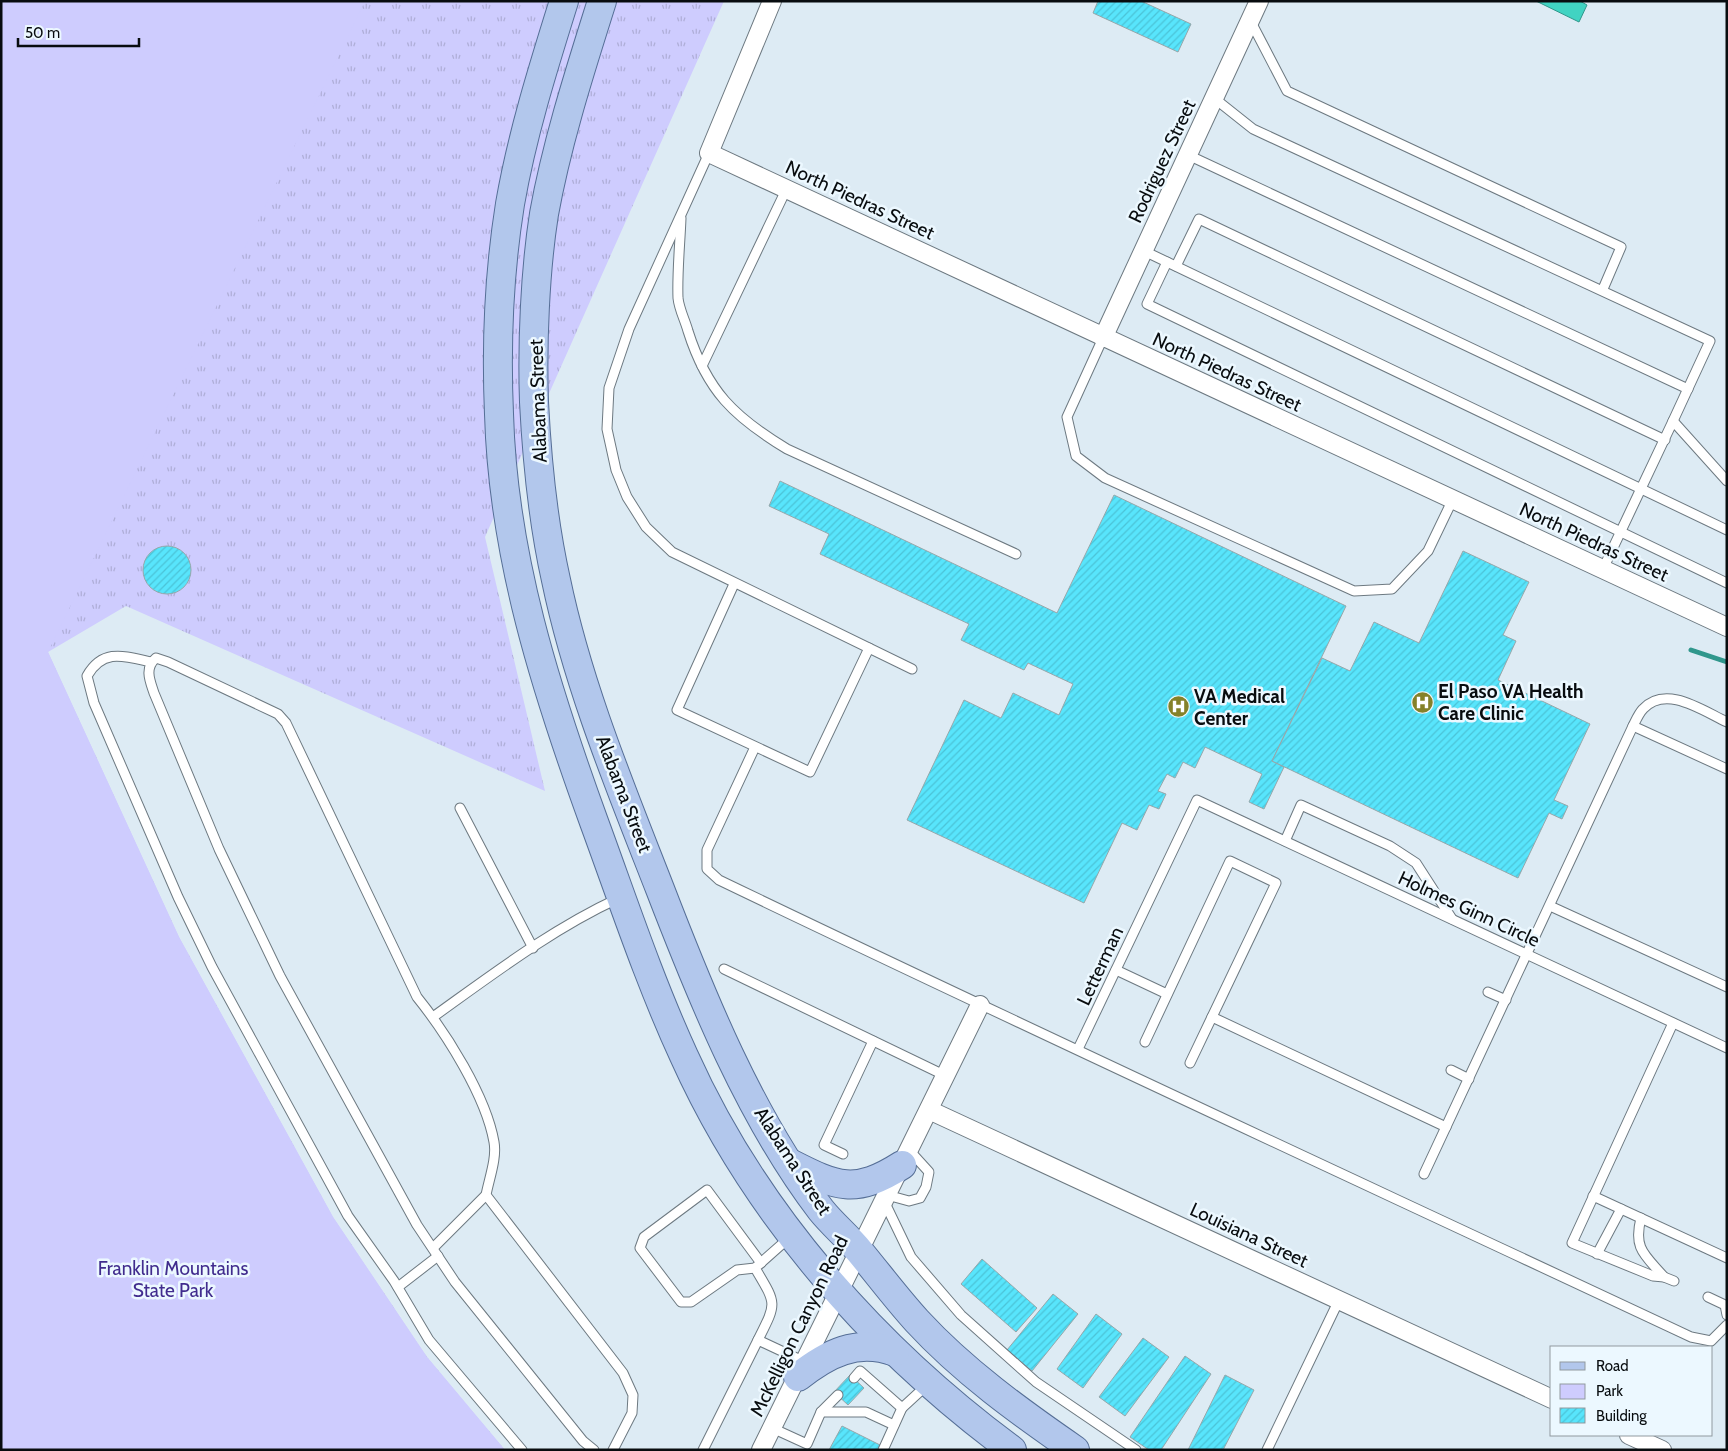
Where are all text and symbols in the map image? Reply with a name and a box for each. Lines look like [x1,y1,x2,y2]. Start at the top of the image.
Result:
scale bar [18,15,139,47]
text: 50 m [25,24,60,42]
street label: Rodriguez Street [1123,95,1201,226]
street label: North Piedras Street [782,155,939,245]
street label: North Piedras Street [1149,327,1306,417]
street label: Alabama Street [524,338,552,463]
street label: North Piedras Street [1516,497,1673,587]
place label: El Paso VA Health Care Clinic [1438,680,1584,725]
place label: VA Medical Center [1194,685,1285,730]
hospital icon: El Paso VA Health Care Clinic [1410,690,1434,714]
hospital icon: VA Medical Center [1166,695,1190,719]
street label: Alabama Street [591,732,657,856]
street label: Holmes Ginn Circle [1395,866,1544,952]
street label: Letterman [1072,923,1128,1009]
street label: Alabama Street [750,1103,837,1220]
street label: Louisiana Street [1186,1198,1312,1273]
street label: McKelligon Canyon Road [745,1232,853,1420]
park label: Franklin Mountains State Park [98,1257,248,1302]
legend [1550,1346,1713,1436]
text: Road [1596,1357,1629,1375]
text: Park [1596,1382,1623,1400]
text: Building [1596,1407,1647,1425]

